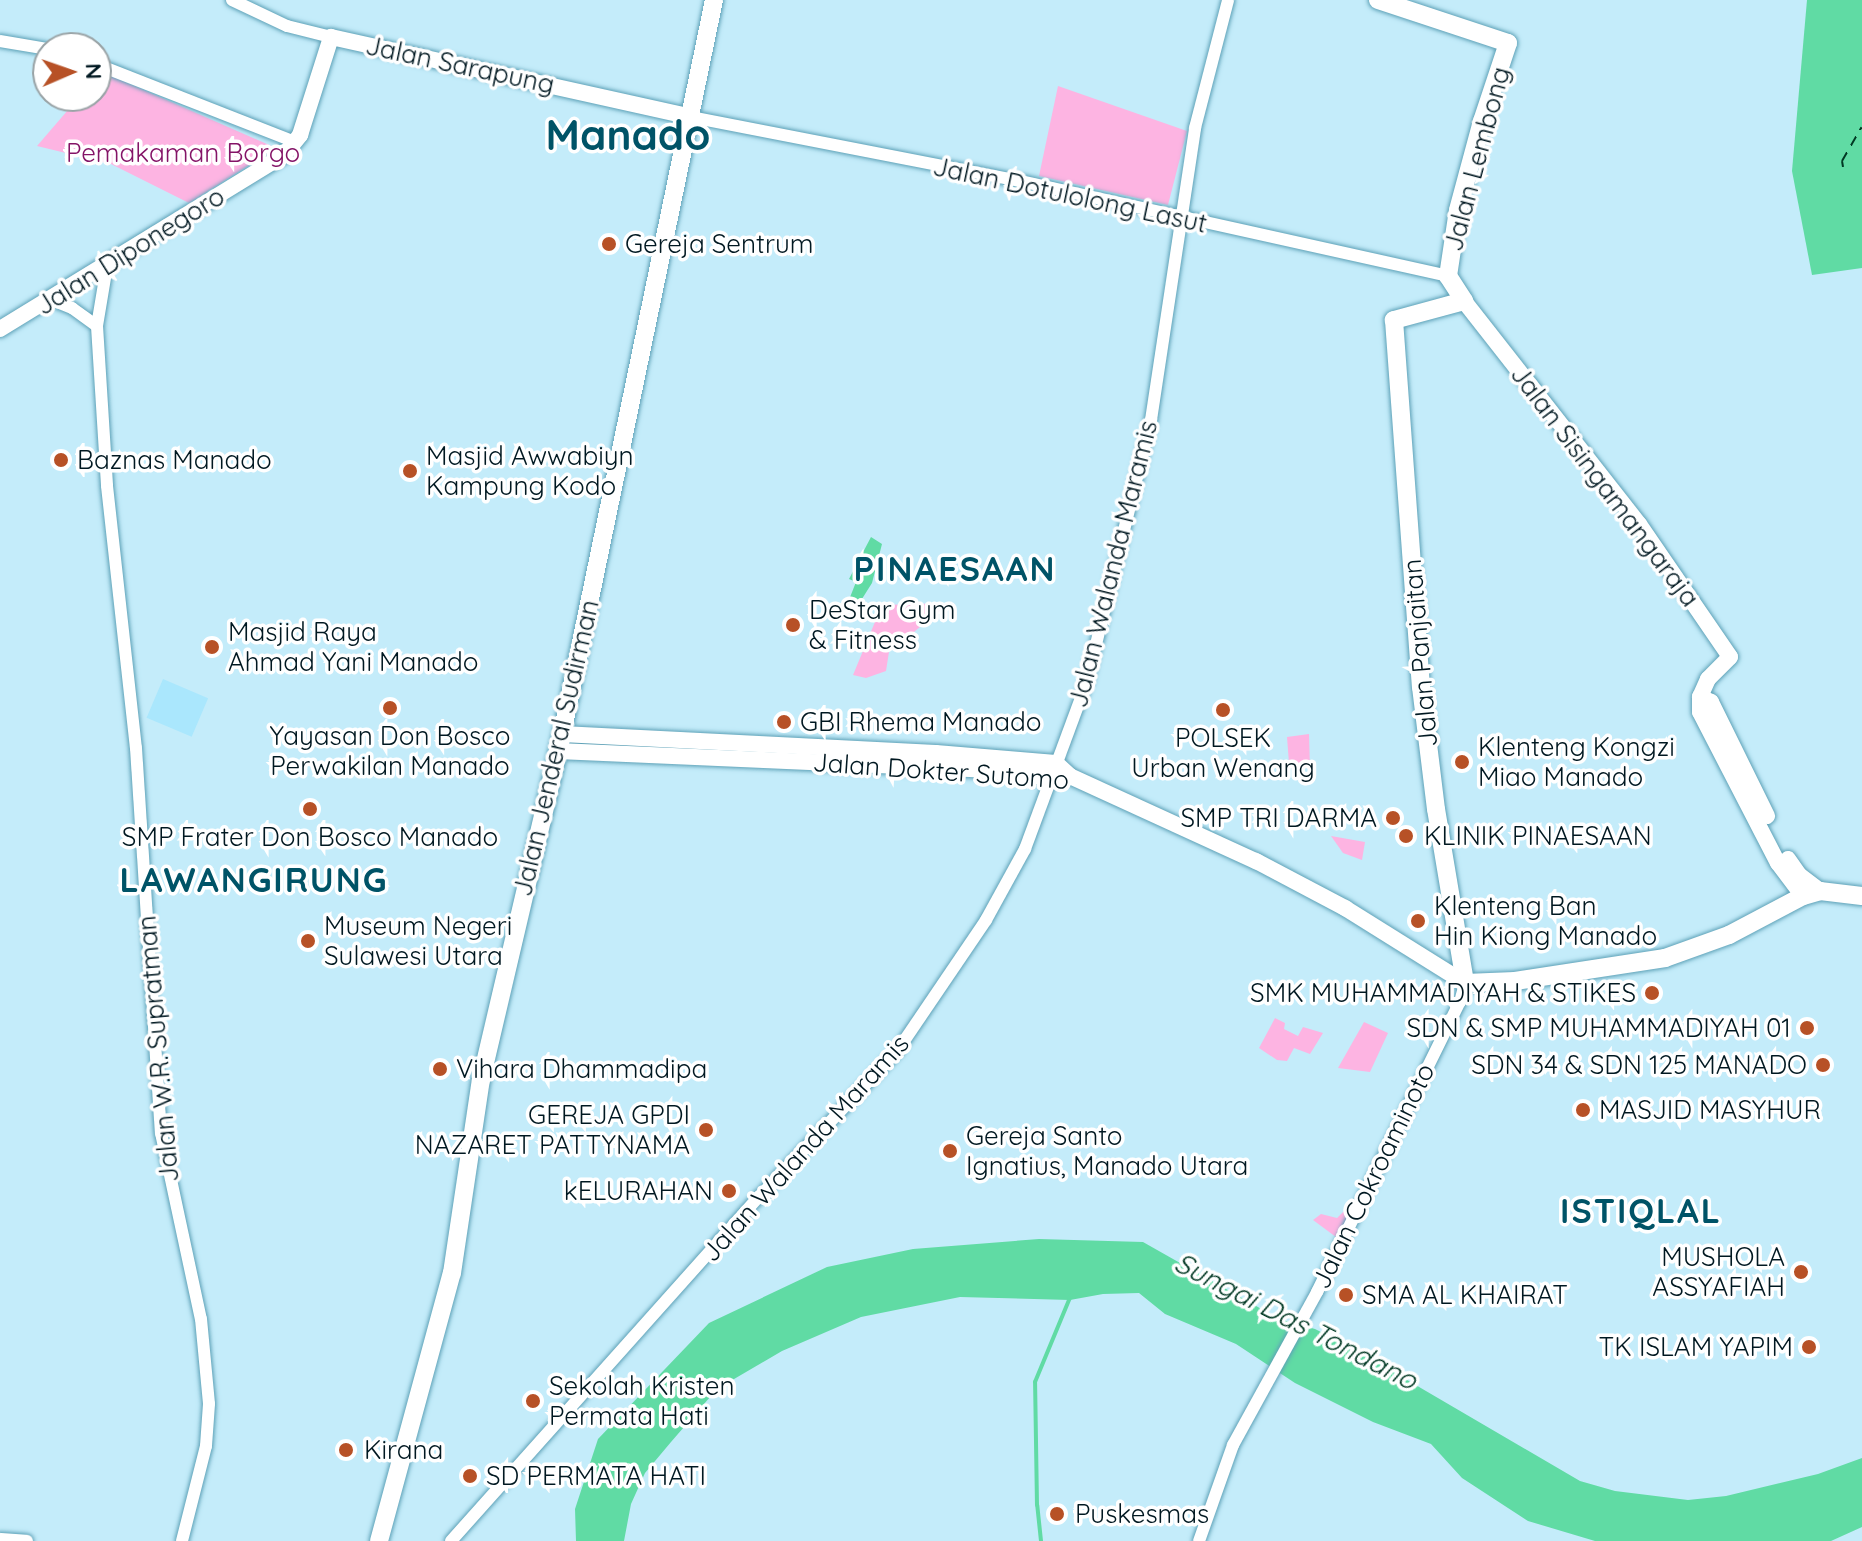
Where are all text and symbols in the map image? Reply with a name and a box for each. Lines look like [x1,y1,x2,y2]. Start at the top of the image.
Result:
street label: Jalan Sarapung [363,30,557,100]
north arrow [32,32,112,112]
text: N [80,63,108,80]
street label: Jalan Lembong [1437,63,1517,255]
district label: Manado [546,110,710,160]
park label: Pemakaman Borgo [66,137,300,169]
street label: Jalan Dotulolong Lasut [930,151,1210,239]
street label: Jalan Diponegoro [30,180,230,322]
place label: Gereja Sentrum [625,228,813,260]
marker: Gereja Sentrum [600,235,618,253]
street label: Jalan Sisingamangaraja [1504,359,1706,613]
street label: Jalan Walanda Maramis [1062,417,1164,711]
place label: Masjid Awwabiyn Kampung Kodo [426,440,634,502]
place label: Baznas Manado [77,444,272,476]
marker: Baznas Manado [52,451,70,469]
marker: Masjid Awwabiyn Kampung Kodo [401,462,419,480]
district label: PINAESAAN [854,549,1056,589]
street label: Jalan Panjaitan [1396,558,1444,748]
place label: DeStar Gym & Fitness [809,594,955,656]
street label: Jalan Jenderal Sudirman [507,597,605,899]
place label: Masjid Raya Ahmad Yani Manado [228,616,479,678]
marker: DeStar Gym & Fitness [784,616,802,634]
marker: Masjid Raya Ahmad Yani Manado [203,638,221,656]
marker: Yayasan Don Bosco Perwakilan Manado [381,699,399,717]
marker: POLSEK Urban Wenang [1214,701,1232,719]
place label: GBI Rhema Manado [800,706,1042,738]
marker: GBI Rhema Manado [775,713,793,731]
place label: Yayasan Don Bosco Perwakilan Manado [270,720,510,782]
place label: POLSEK Urban Wenang [1131,722,1315,784]
place label: Klenteng Kongzi Miao Manado [1478,731,1675,792]
street label: Jalan Dokter Sutomo [812,746,1070,796]
marker: Klenteng Kongzi Miao Manado [1453,753,1471,771]
marker: SMP Frater Don Bosco Manado [301,800,319,818]
place label: SMP TRI DARMA [1180,802,1377,834]
marker: SMP TRI DARMA [1384,809,1402,827]
place label: KLINIK PINAESAAN [1424,820,1652,852]
place label: SMP Frater Don Bosco Manado [122,821,498,853]
marker: KLINIK PINAESAAN [1395,825,1417,847]
district label: LAWANGIRUNG [120,860,388,900]
place label: Klenteng Ban Hin Kiong Manado [1434,890,1657,952]
place label: Museum Negeri Sulawesi Utara [324,910,512,972]
marker: Klenteng Ban Hin Kiong Manado [1409,912,1427,930]
street label: Jalan W.R. Supratman [131,914,185,1184]
marker: Museum Negeri Sulawesi Utara [299,932,317,950]
place label: SMK MUHAMMADIYAH & STIKES [1250,977,1636,1009]
marker: SMK MUHAMMADIYAH & STIKES [1643,984,1661,1002]
place label: SDN & SMP MUHAMMADIYAH 01 [1406,1012,1791,1044]
marker: SDN & SMP MUHAMMADIYAH 01 [1798,1019,1816,1037]
street label: Jalan Walanda Maramis [695,1028,915,1268]
place label: SDN 34 & SDN 125 MANADO [1471,1049,1807,1081]
place label: Vihara Dhammadipa [456,1053,707,1085]
marker: SDN 34 & SDN 125 MANADO [1814,1056,1832,1074]
street label: Jalan Cokroaminoto [1305,1058,1441,1294]
marker: Vihara Dhammadipa [431,1060,449,1078]
place label: MASJID MASYHUR [1599,1094,1821,1126]
place label: GEREJA GPDI NAZARET PATTYNAMA [415,1099,690,1160]
marker: MASJID MASYHUR [1574,1101,1592,1119]
place label: Gereja Santo Ignatius, Manado Utara [966,1120,1248,1182]
marker: GEREJA GPDI NAZARET PATTYNAMA [697,1121,715,1139]
marker: Gereja Santo Ignatius, Manado Utara [941,1142,959,1160]
place label: kELURAHAN [564,1175,713,1207]
marker: kELURAHAN [720,1182,738,1200]
district label: ISTIQLAL [1560,1191,1722,1231]
place label: MUSHOLA ASSYAFIAH [1652,1241,1785,1302]
water label: Sungai Das Tondano [1169,1245,1423,1397]
marker: MUSHOLA ASSYAFIAH [1792,1263,1810,1281]
place label: SMA AL KHAIRAT [1362,1279,1568,1311]
marker: SMA AL KHAIRAT [1337,1286,1355,1304]
place label: TK ISLAM YAPIM [1599,1331,1793,1363]
marker: TK ISLAM YAPIM [1800,1338,1818,1356]
place label: Sekolah Kristen Permata Hati [549,1370,734,1432]
marker: Sekolah Kristen Permata Hati [524,1392,542,1410]
place label: Kirana [364,1434,443,1466]
marker: Kirana [335,1439,357,1461]
place label: SD PERMATA HATI [486,1460,706,1492]
marker: SD PERMATA HATI [461,1467,479,1485]
place label: Puskesmas [1075,1498,1209,1530]
marker: Puskesmas [1046,1503,1068,1525]

